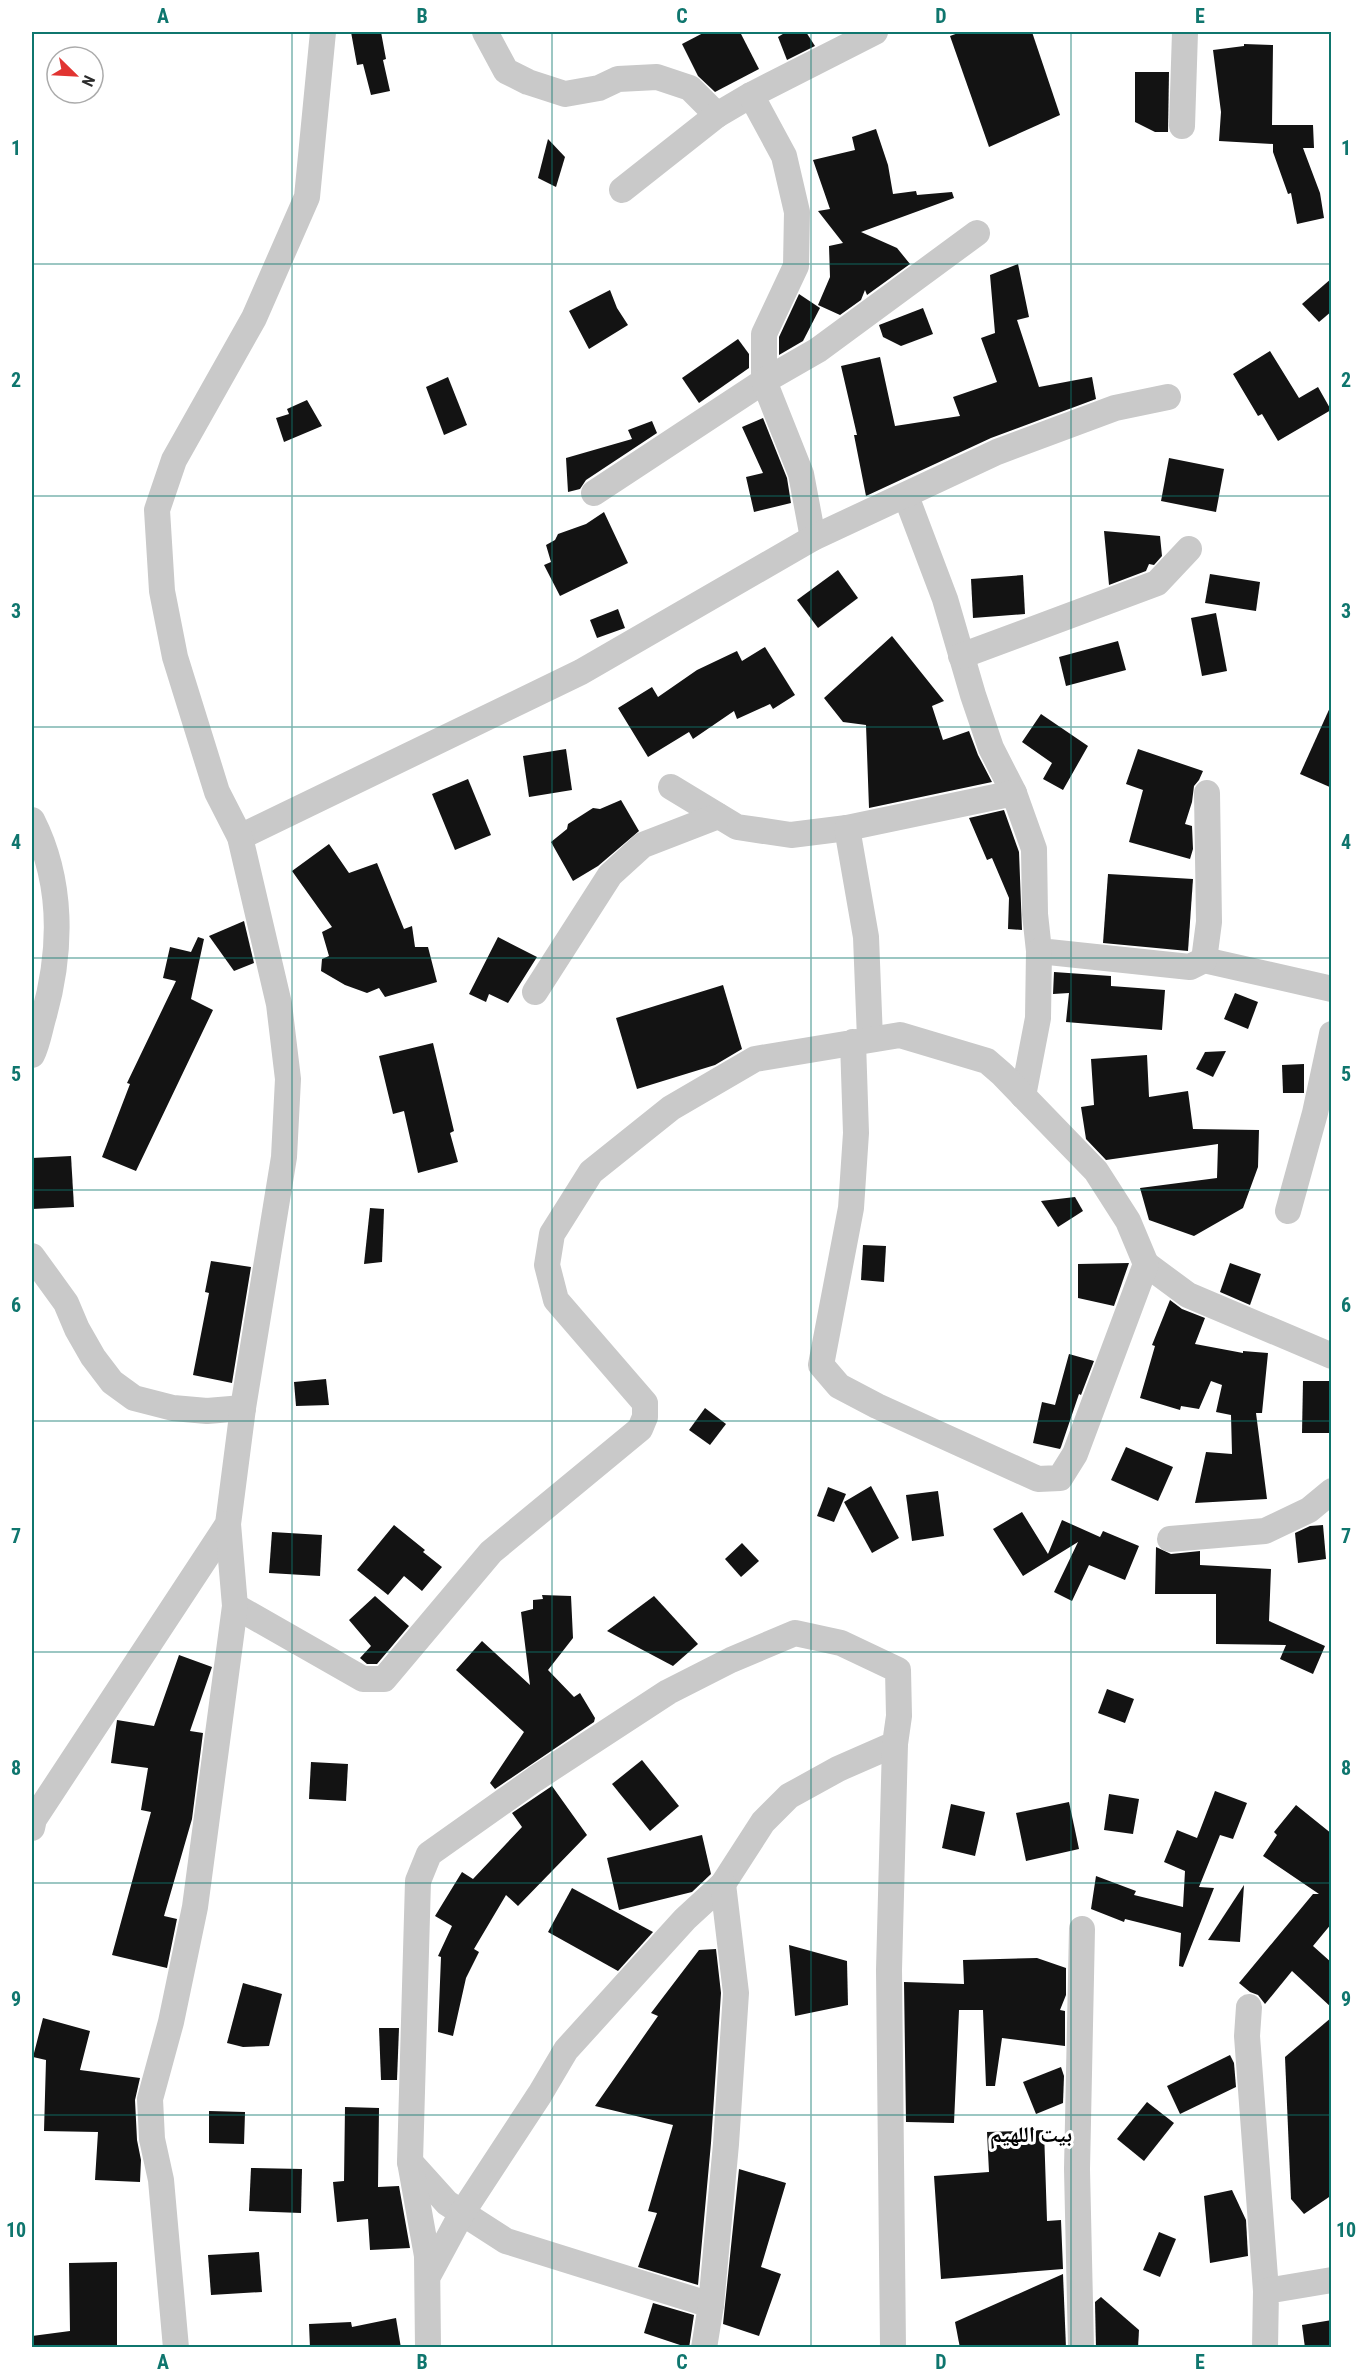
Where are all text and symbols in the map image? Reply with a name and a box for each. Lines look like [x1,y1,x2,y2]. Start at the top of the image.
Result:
text: A [157,4,169,28]
text: B [416,4,428,28]
text: C [676,4,688,28]
text: D [935,4,947,28]
text: E [1195,4,1205,28]
north arrow [45,45,105,105]
text: N [78,73,99,89]
text: 1 [11,136,21,160]
text: 1 [1341,136,1351,160]
text: 2 [11,368,21,392]
text: 2 [1341,368,1351,392]
text: 3 [11,599,21,623]
text: 3 [1341,599,1351,623]
text: 4 [11,830,21,854]
text: 4 [1341,830,1351,854]
text: 5 [11,1062,21,1086]
text: 5 [1341,1062,1351,1086]
text: 6 [11,1293,21,1317]
text: 6 [1341,1293,1351,1317]
text: 7 [11,1524,21,1548]
text: 7 [1341,1524,1351,1548]
text: 8 [11,1756,21,1780]
text: 8 [1341,1756,1351,1780]
text: 9 [11,1987,21,2011]
text: 9 [1341,1987,1351,2011]
district label: بيت اللهيم [990,2122,1072,2149]
text: 10 [6,2218,26,2242]
text: 10 [1336,2218,1356,2242]
text: A [157,2350,169,2374]
text: B [416,2350,428,2374]
text: C [676,2350,688,2374]
text: D [935,2350,947,2374]
text: E [1195,2350,1205,2374]

